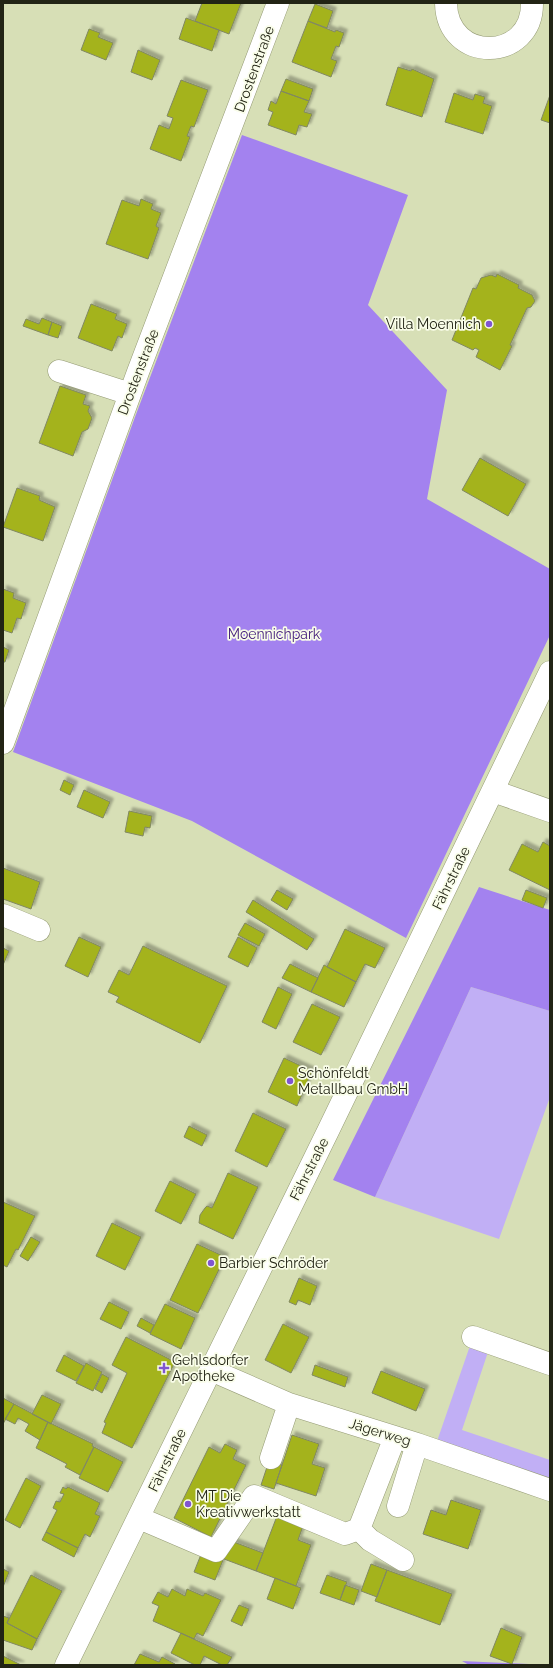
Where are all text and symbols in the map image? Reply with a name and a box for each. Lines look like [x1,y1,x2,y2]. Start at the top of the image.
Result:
street label: Drostenstraße [231,24,277,114]
place label: Villa Moennich [386,316,481,332]
marker: Villa Moennich [484,319,494,329]
street label: Drostenstraße [114,327,162,417]
park label: Moennichpark [228,626,321,642]
street label: Fährstraße [429,844,473,912]
place label: Schönfeldt Metallbau GmbH [298,1065,408,1097]
marker: Schönfeldt Metallbau GmbH [285,1076,295,1086]
street label: Fährstraße [286,1135,332,1203]
place label: Barbier Schröder [219,1255,328,1271]
marker: Barbier Schröder [206,1258,216,1268]
place label: Gehlsdorfer Apotheke [172,1352,249,1384]
marker: Gehlsdorfer Apotheke [159,1363,169,1373]
street label: Jägerweg [347,1415,413,1449]
street label: Fährstraße [145,1426,189,1494]
place label: MT Die Kreativwerkstatt [196,1488,301,1520]
marker: MT Die Kreativwerkstatt [183,1499,193,1509]

